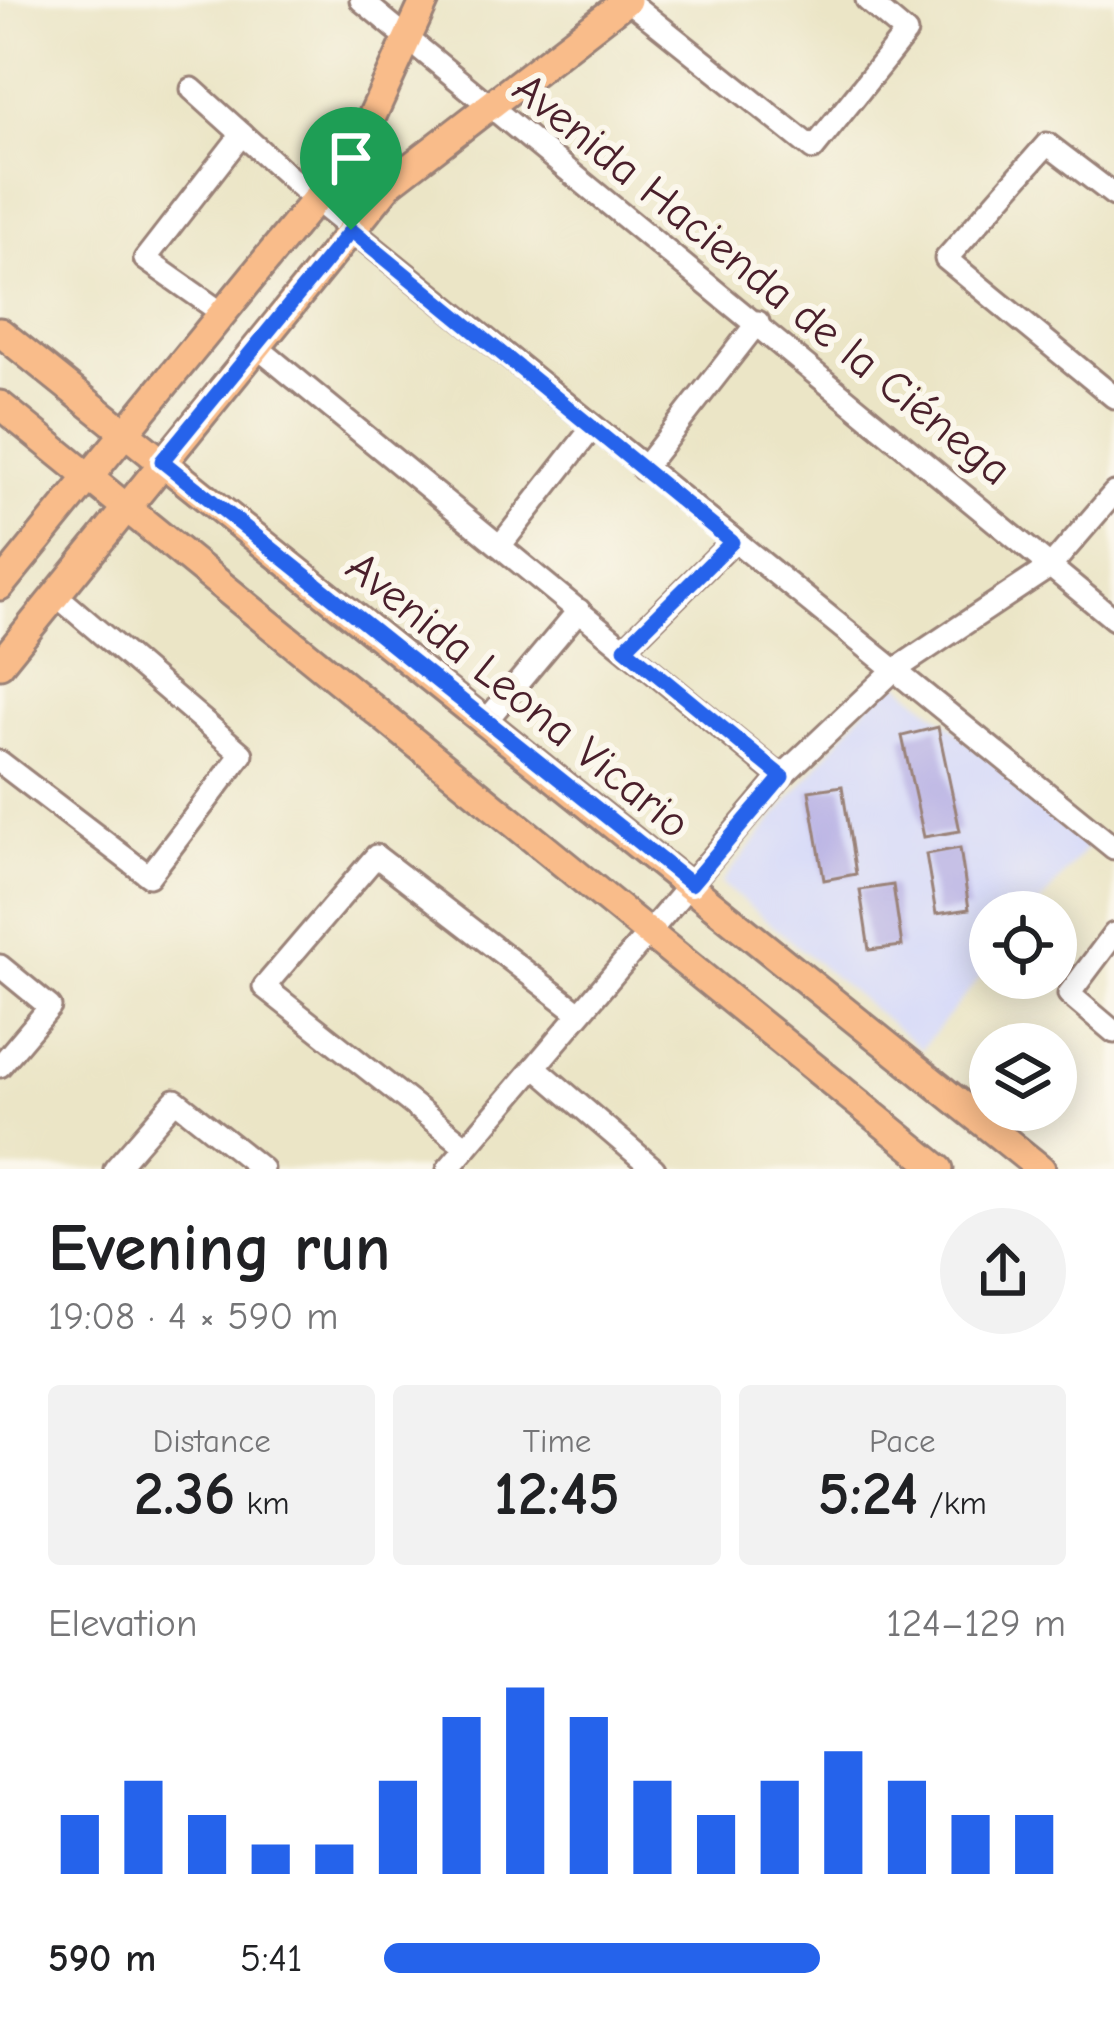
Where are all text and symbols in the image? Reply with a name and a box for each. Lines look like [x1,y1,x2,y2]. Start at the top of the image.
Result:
street label: Avenida Hacienda de la Ciénega [503,62,1022,496]
pin [300,107,402,230]
icon: arrive [318,125,384,191]
street label: Avenida Leona Vicario [336,540,700,849]
map controls [969,891,1077,1131]
button: locate [969,891,1077,999]
button: layers [969,1023,1077,1131]
button: share [940,1208,1066,1334]
text: Evening run [48,1211,390,1287]
text: 19:08 · 4 × 590 m [48,1294,338,1339]
text: Distance [153,1422,271,1460]
text: Time [523,1422,591,1460]
text: Pace [869,1422,936,1460]
text: 2.36 [134,1460,235,1529]
text: 12:45 [494,1460,620,1529]
text: 5:24 [818,1460,918,1529]
text: km [235,1484,290,1522]
text: /km [918,1484,987,1522]
text: Elevation [48,1601,197,1646]
text: 124–129 m [886,1601,1066,1646]
text: 590 m [48,1936,156,1981]
text: 5:41 [240,1936,303,1981]

